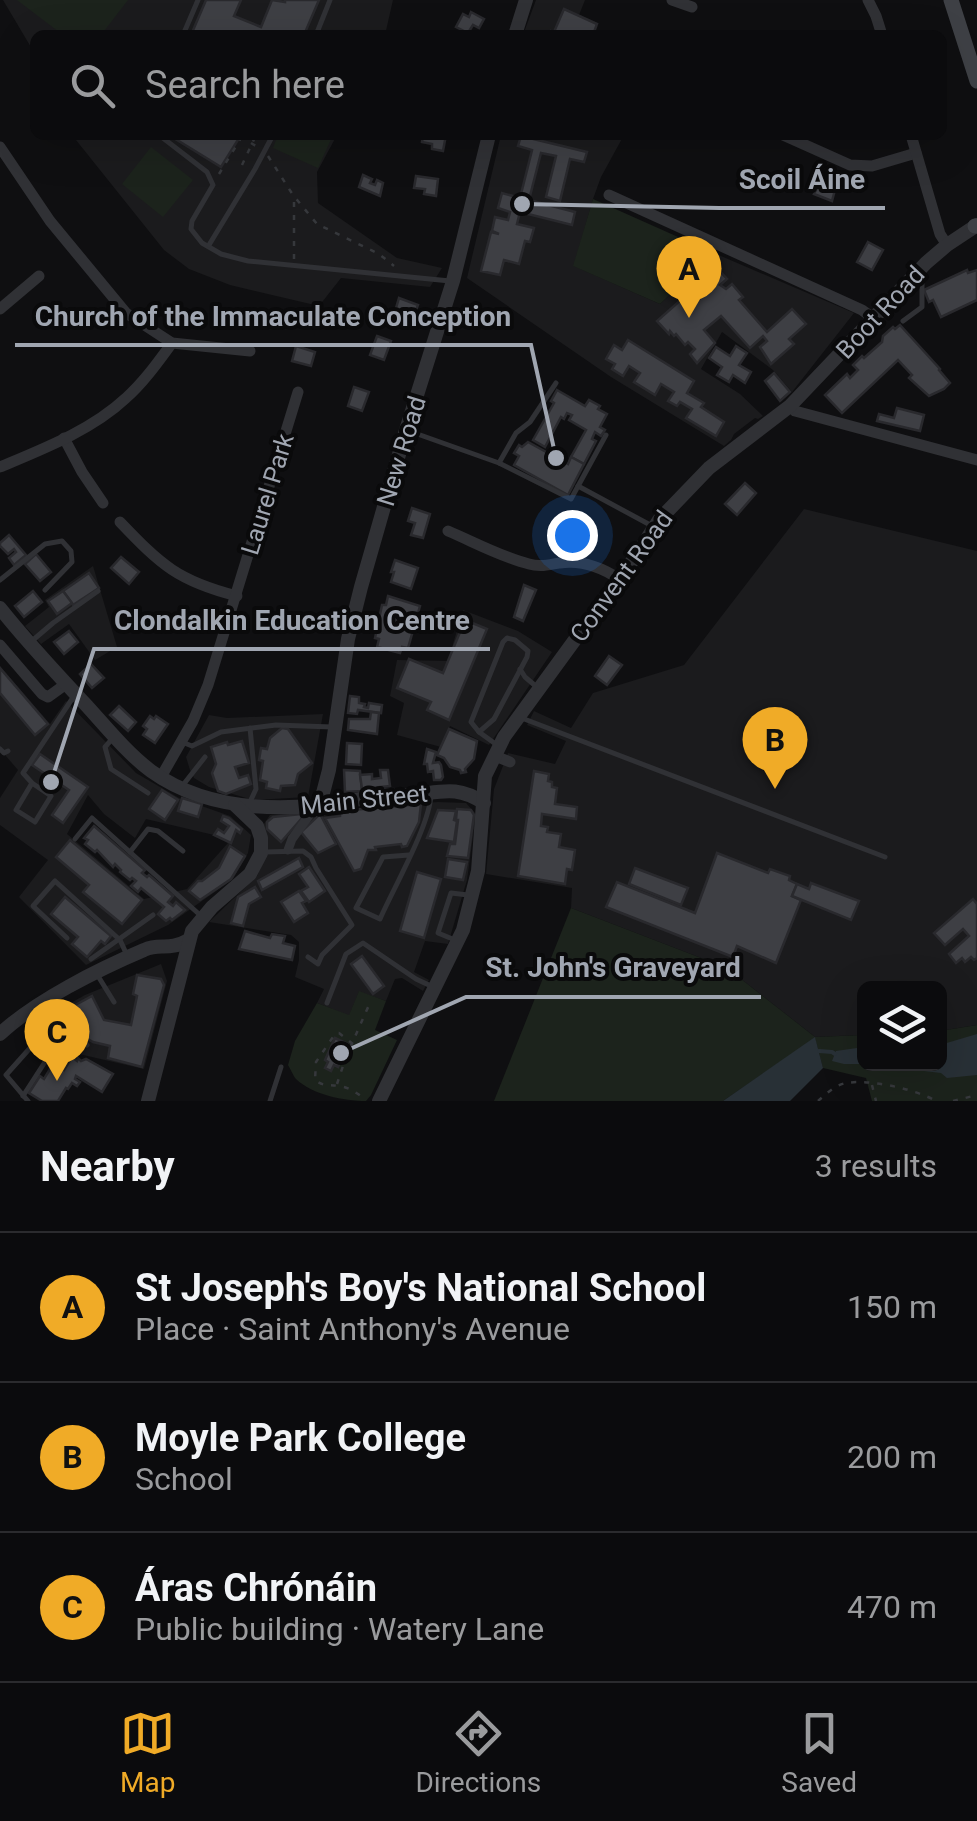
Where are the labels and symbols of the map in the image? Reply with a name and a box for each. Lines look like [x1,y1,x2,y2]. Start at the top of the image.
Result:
callout: Scoil Áine [719,150,885,208]
text: Scoil Áine [739,163,865,196]
pin: A [656,236,722,318]
street label: Boot Road [830,260,930,365]
callout: Church of the Immaculate Conception [15,287,531,345]
text: Church of the Immaculate Conception [35,300,511,333]
street label: New Road [371,393,432,510]
street label: Laurel Park [235,430,300,558]
street label: Convent Road [564,505,679,648]
your location [547,510,598,561]
callout: Clondalkin Education Centre [94,591,490,649]
text: Clondalkin Education Centre [114,604,470,637]
pin: B [742,706,808,789]
street label: Main Street [299,778,429,821]
callout: St. John's Graveyard [466,939,761,997]
text: St. John's Graveyard [485,951,741,984]
pin: C [24,998,90,1081]

